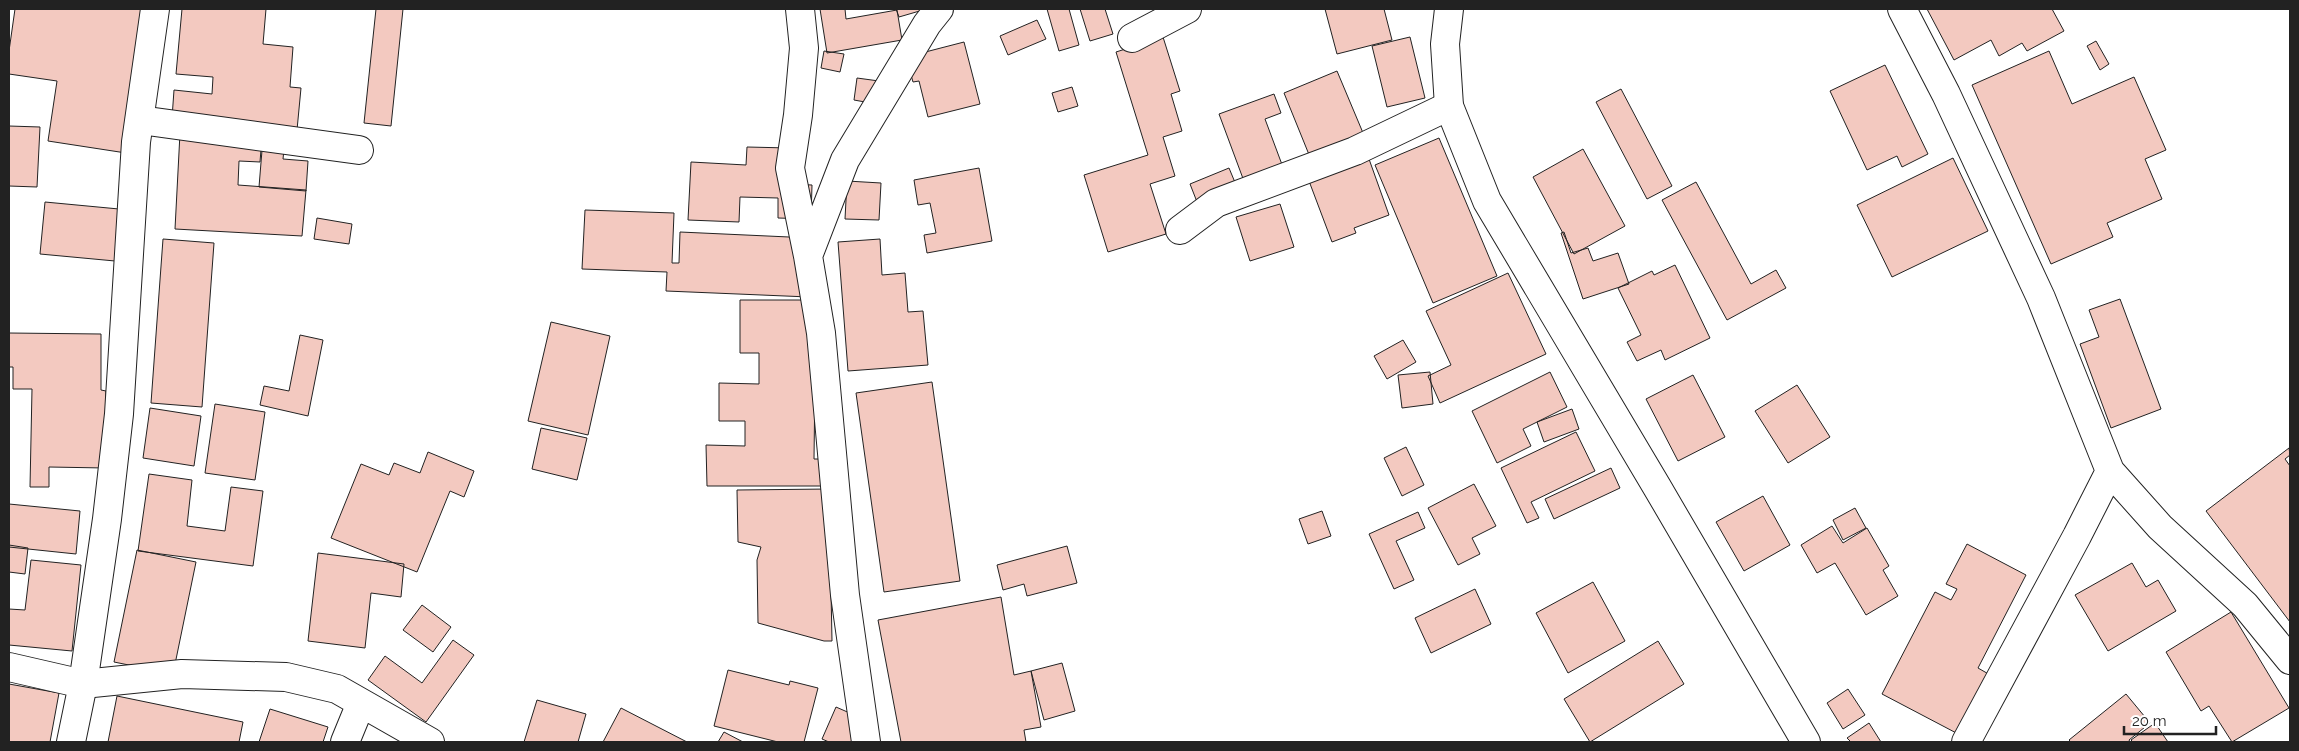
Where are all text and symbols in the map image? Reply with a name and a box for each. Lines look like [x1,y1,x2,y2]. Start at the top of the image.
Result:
scale bar [2124,704,2216,736]
text: 20 m [2132,712,2167,730]

